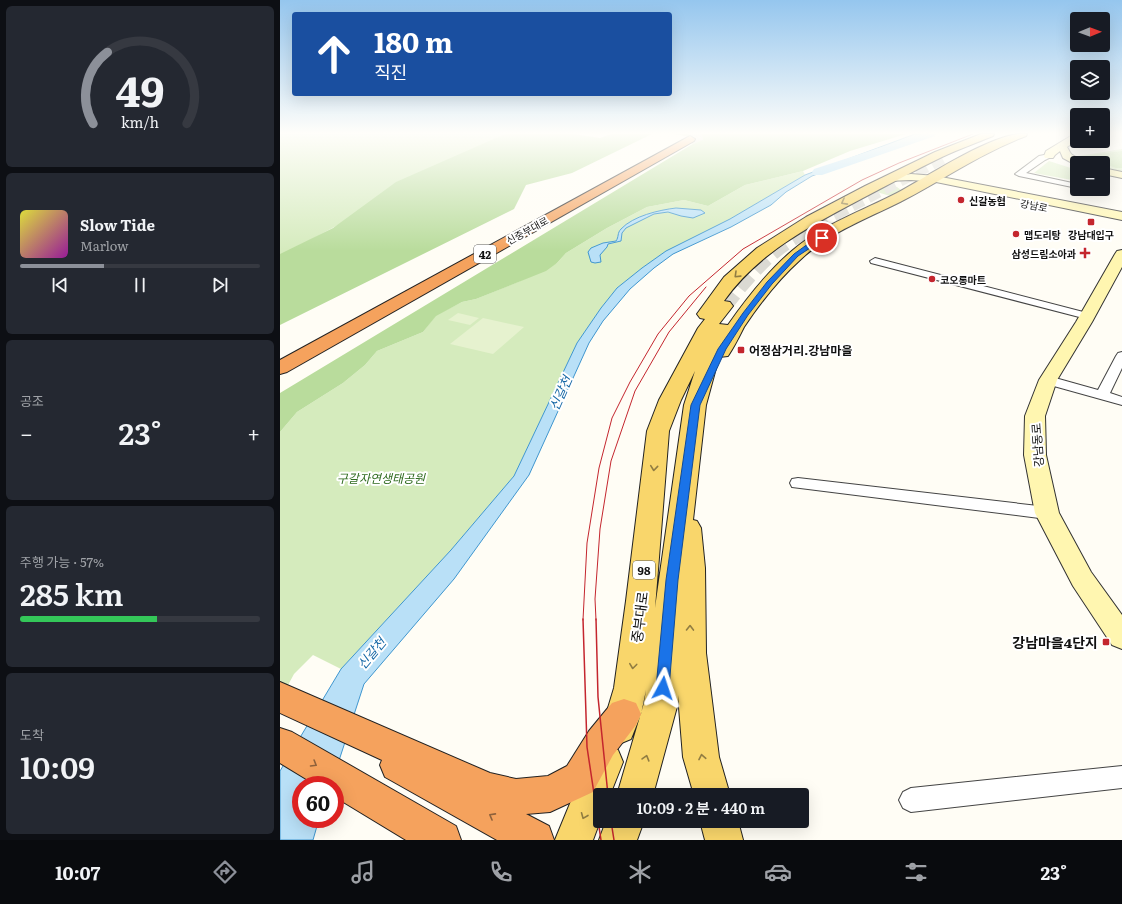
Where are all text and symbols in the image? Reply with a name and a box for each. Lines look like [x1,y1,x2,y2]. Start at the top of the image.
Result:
north arrow [1070,12,1110,52]
map controls [1070,12,1110,196]
text: 180 m [374,20,453,62]
icon: ahead [308,28,360,80]
text: 49 [115,58,165,120]
text: 직진 [374,58,407,85]
button: layers [1070,60,1110,100]
button: + [1070,108,1110,148]
text: km/h [121,111,160,132]
button: − [1070,156,1110,196]
place label: 신갈농협 [969,193,1006,208]
marker: 신갈농협 [956,195,966,205]
street label: 강남로 [1019,195,1049,215]
one-way arrow [841,198,848,205]
street label: 신중부대로 [503,212,551,248]
text: Slow Tide [80,213,155,236]
marker: 강남대입구 [1086,217,1096,227]
pin [805,221,839,255]
icon: arrive [811,227,833,249]
place label: 맵도리탕 [1024,227,1061,242]
place label: 강남대입구 [1068,227,1114,242]
marker: 맵도리탕 [1011,229,1021,239]
text: Marlow [80,236,128,255]
road number: 42 [474,245,496,263]
place label: 삼성드림소아과 [1012,246,1076,261]
marker: 삼성드림소아과 [1079,247,1091,259]
one-way arrow [734,270,742,277]
place label: 코오롱마트 [940,272,986,287]
icon: previous [49,274,71,296]
icon: pause [129,274,151,296]
icon: next [209,274,231,296]
marker: 코오롱마트 [927,274,937,284]
place label: 어정삼거리.강남마을 [749,341,852,359]
marker: 어정삼거리.강남마을 [736,345,746,355]
water label: 신갈천 [544,372,576,413]
text: 공조 [20,391,44,410]
text: 23° [119,410,161,454]
text: − [20,416,33,449]
text: + [247,416,260,449]
street label: 강남동로 [1026,422,1048,468]
one-way arrow [650,464,659,471]
park label: 구갈자연생태공원 [337,469,426,487]
text: 주행 가능 · 57% [20,552,104,571]
road number: 98 [633,561,655,579]
text: 285 km [20,571,124,615]
street label: 중부대로 [626,590,652,644]
one-way arrow [686,625,694,631]
water label: 신갈천 [352,632,390,673]
place label: 강남마을4단지 [1012,632,1098,652]
marker: 강남마을4단지 [1101,637,1111,647]
one-way arrow [629,663,638,669]
position arrow [642,667,684,709]
text: 도착 [20,725,44,744]
text: 10:09 [20,744,95,788]
one-way arrow [641,754,650,761]
one-way arrow [698,754,707,760]
one-way arrow [310,759,317,766]
speed limit sign: 60 [292,776,344,828]
text: 10:09 · 2 분 · 440 m [637,796,765,819]
one-way arrow [580,812,588,819]
one-way arrow [488,813,496,821]
icon: directions [211,858,239,886]
icon: music [349,858,377,886]
icon: phone [487,858,515,886]
icon: climate [626,858,654,886]
icon: car [764,858,792,886]
icon: filters [902,858,930,886]
text: 10:07 [55,859,100,886]
text: 23° [1040,859,1067,886]

